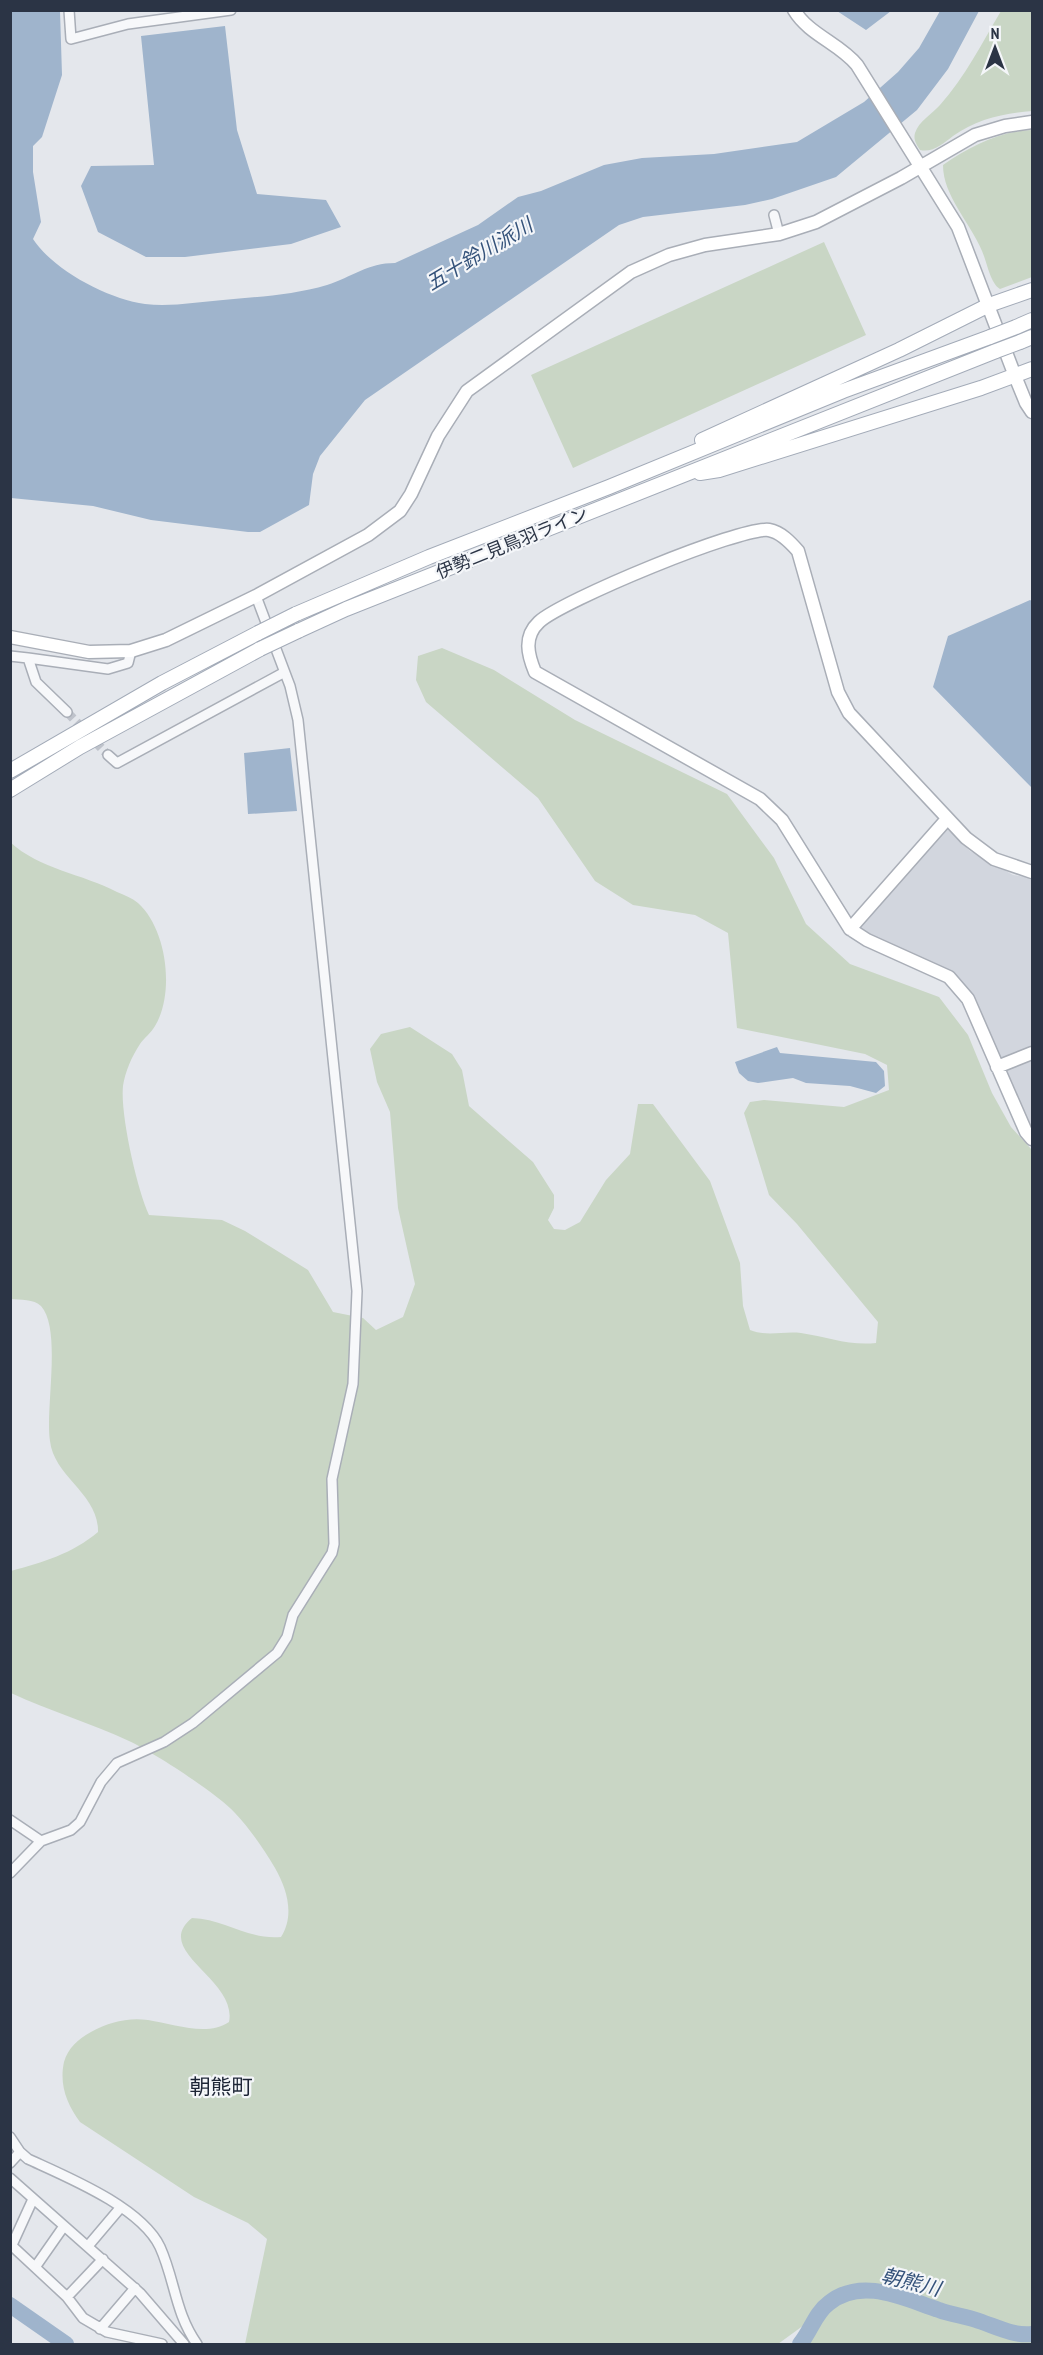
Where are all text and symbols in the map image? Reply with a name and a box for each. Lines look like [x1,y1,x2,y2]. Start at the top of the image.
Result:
north arrow [965,18,1025,78]
text: N [991,23,999,43]
water label: 五十鈴川派川 [421,211,539,296]
street label: 伊勢二見鳥羽ライン [432,502,591,584]
district label: 朝熊町 [190,2073,253,2100]
water label: 朝熊川 [879,2262,945,2302]

